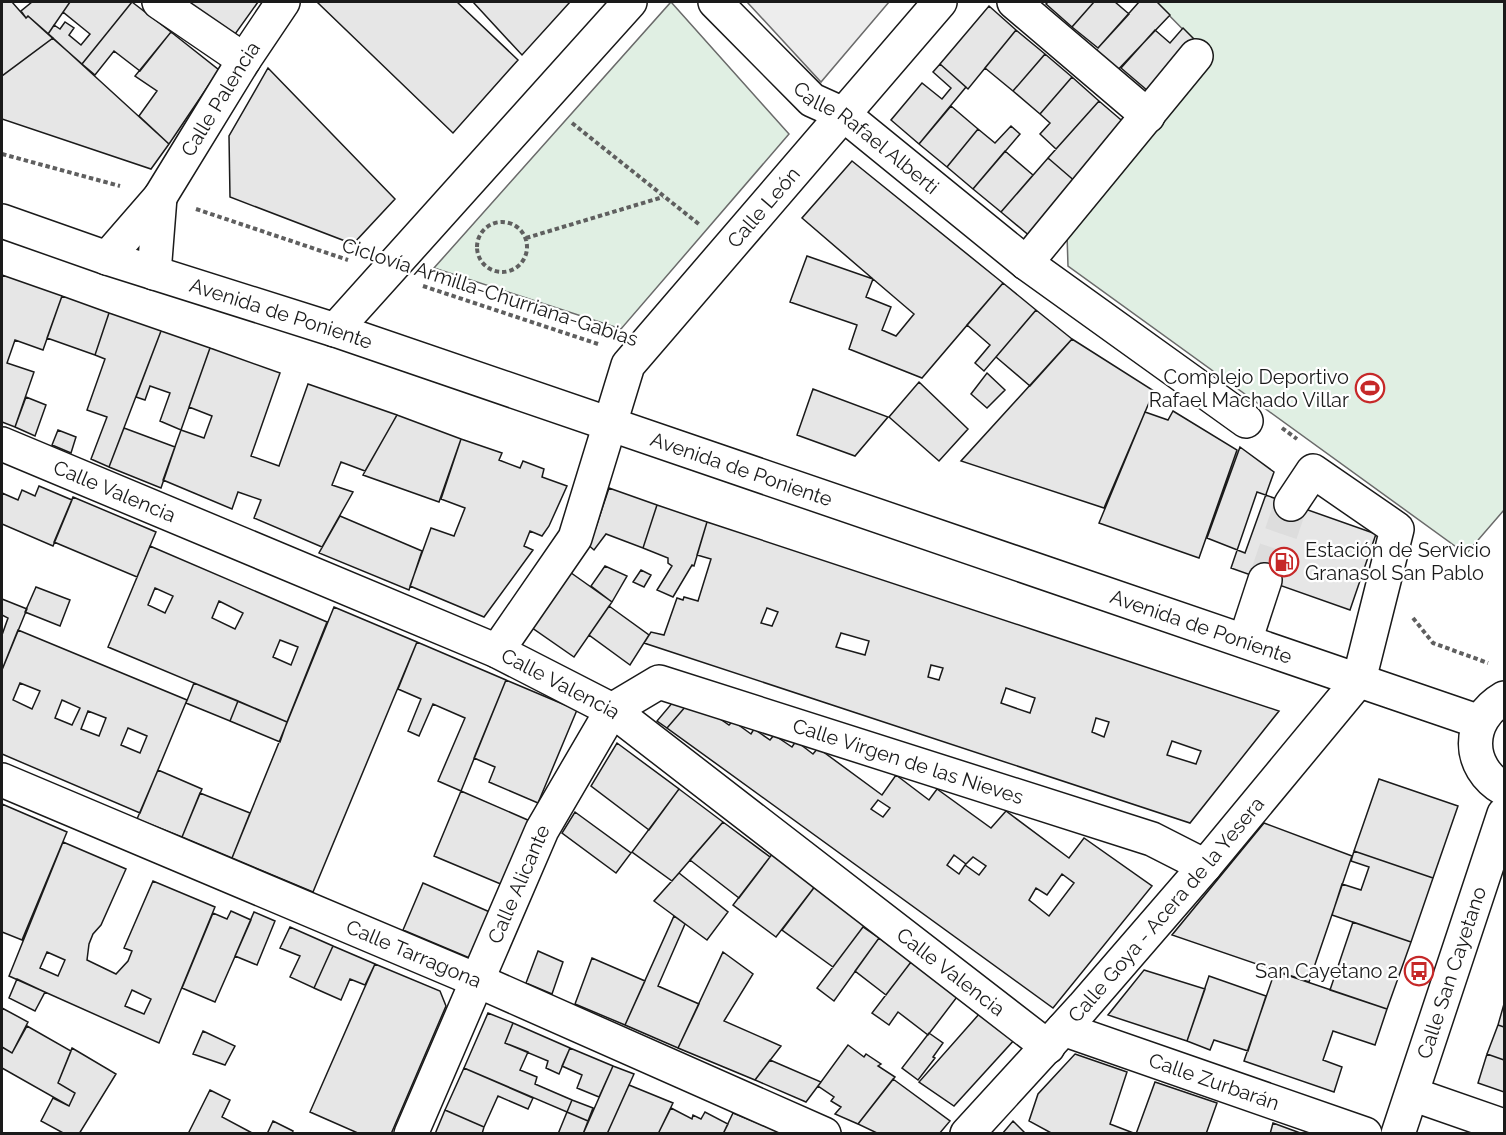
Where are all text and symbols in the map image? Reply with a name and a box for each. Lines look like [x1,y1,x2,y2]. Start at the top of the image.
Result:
street label: Calle Palencia [176,37,265,161]
street label: Calle Rafael Alberti [788,76,944,199]
street label: Calle León [722,162,805,253]
street label: Ciclovía Armilla-Churriana-Gabias [339,233,641,351]
street label: Avenida de Poniente [187,273,376,354]
place label: Complejo Deportivo Rafael Machado Villar [1149,365,1349,412]
sports icon: Complejo Deportivo Rafael Machado Villar [1354,372,1386,404]
street label: Avenida de Poniente [647,427,836,511]
street label: Calle Valencia [50,455,179,527]
place label: Estación de Servicio Granasol San Pablo [1305,538,1491,585]
fuel station icon: Estación de Servicio Granasol San Pablo [1268,546,1300,578]
street label: Avenida de Poniente [1107,584,1295,669]
street label: Calle Valencia [497,643,625,724]
street label: Calle Virgen de las Nieves [790,713,1026,809]
street label: Calle Goya - Acera de la Yesera [1063,792,1269,1027]
street label: Calle Alicante [483,821,555,947]
street label: Calle San Cayetano [1412,883,1491,1062]
street label: Calle Tarragona [343,915,485,993]
street label: Calle Valencia [892,923,1010,1021]
bus stop icon: San Cayetano 2 [1403,955,1435,987]
place label: San Cayetano 2 [1255,959,1398,983]
street label: Calle Zurbarán [1146,1048,1283,1115]

